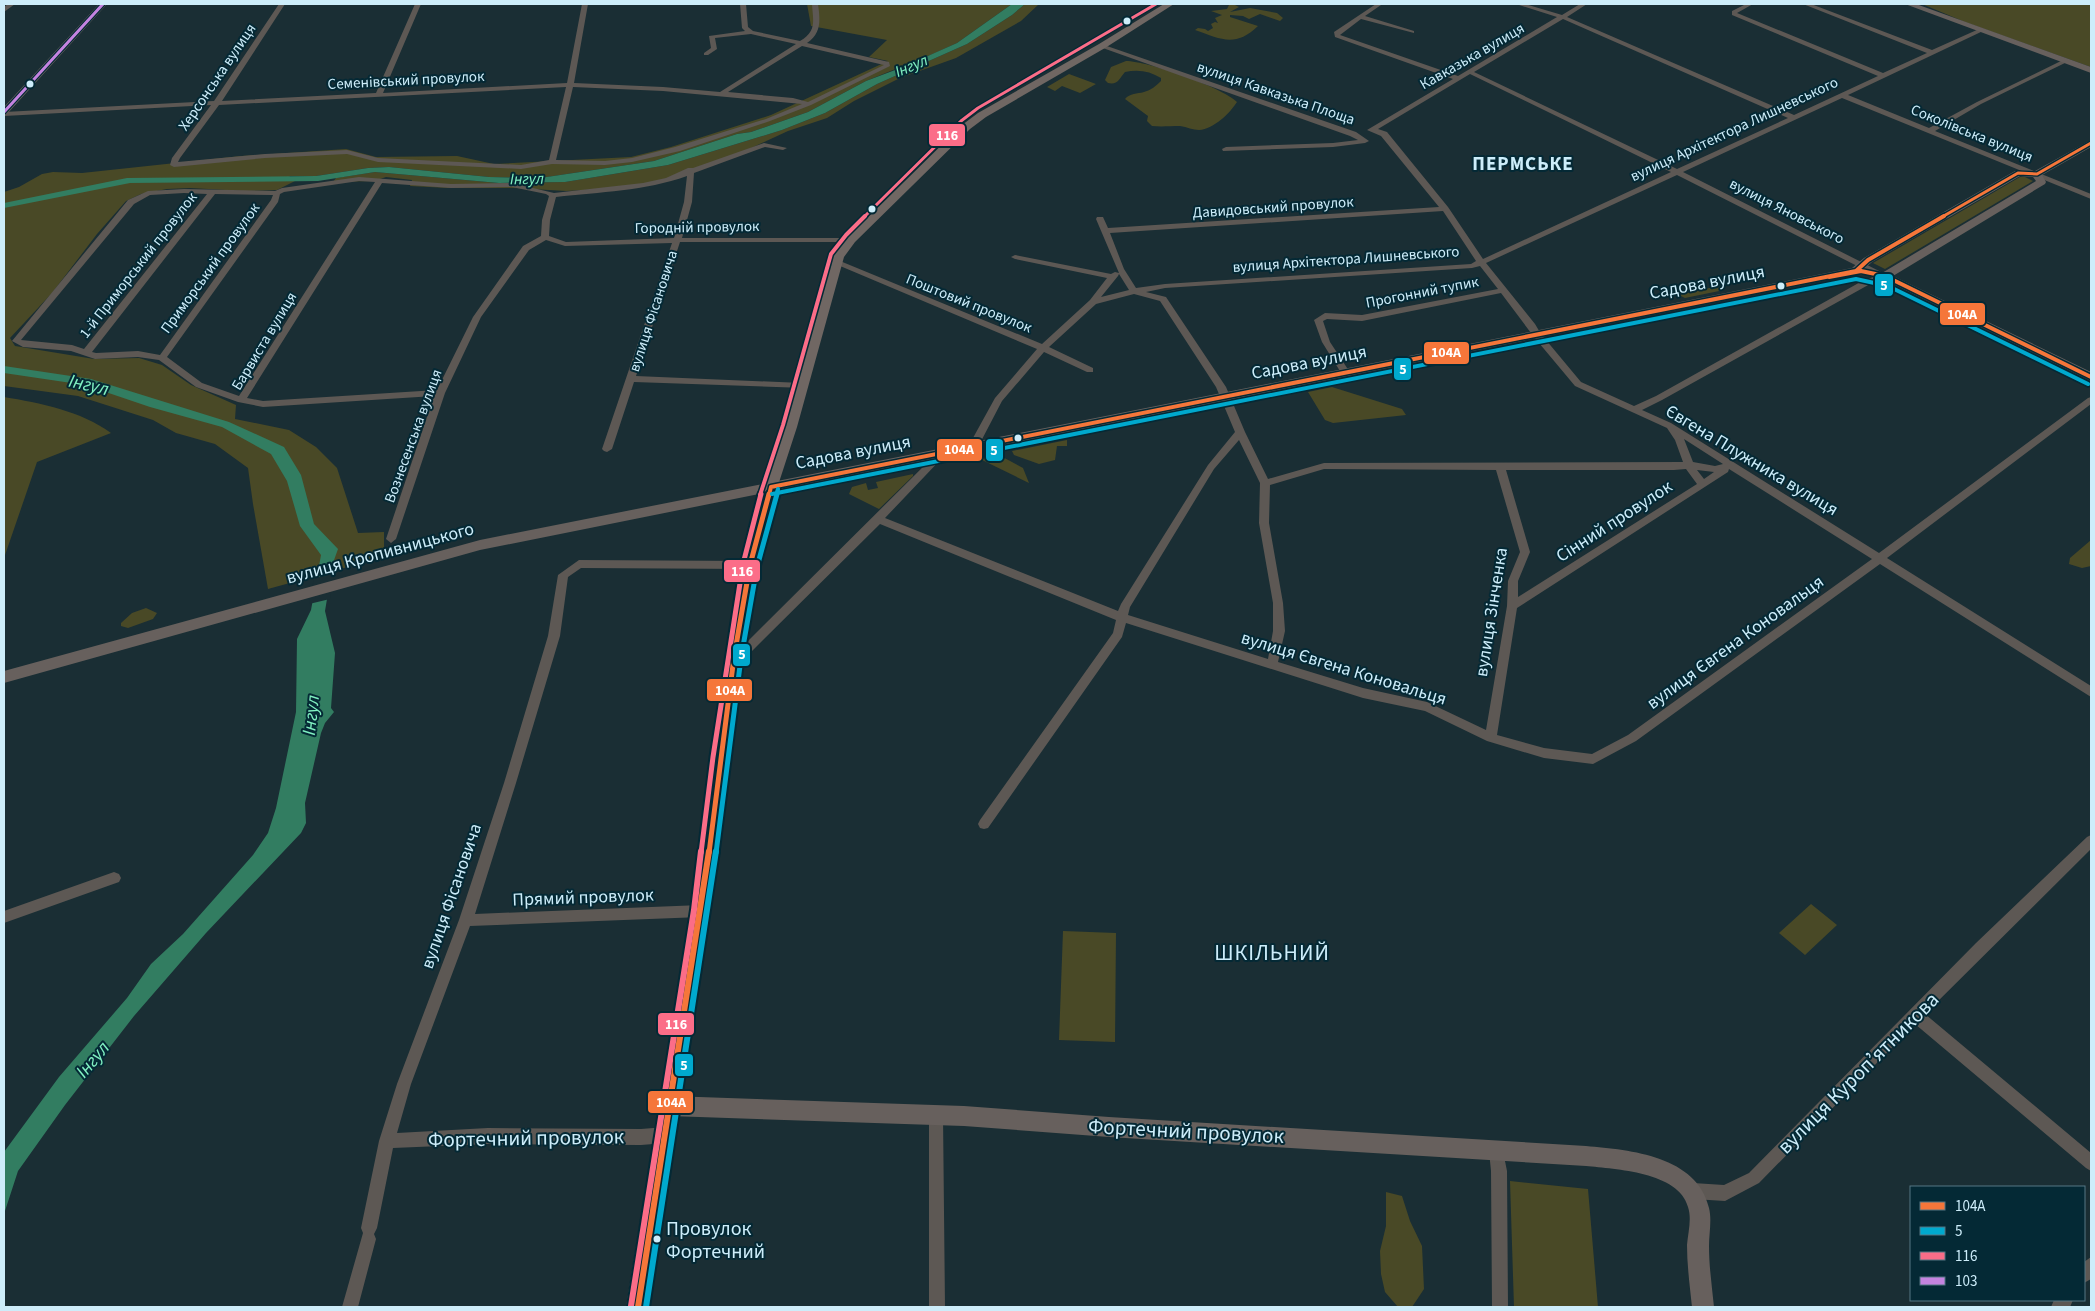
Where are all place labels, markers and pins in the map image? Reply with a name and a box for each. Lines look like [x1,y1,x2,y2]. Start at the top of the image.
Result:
unlabelled marker [1122,16,1132,26]
unlabelled marker [25,79,35,89]
unlabelled marker [867,204,877,214]
unlabelled marker [1776,281,1786,291]
unlabelled marker [1013,433,1023,443]
place label: Провулок Фортечний [666,1215,765,1266]
marker: Провулок Фортечний [652,1234,662,1244]

